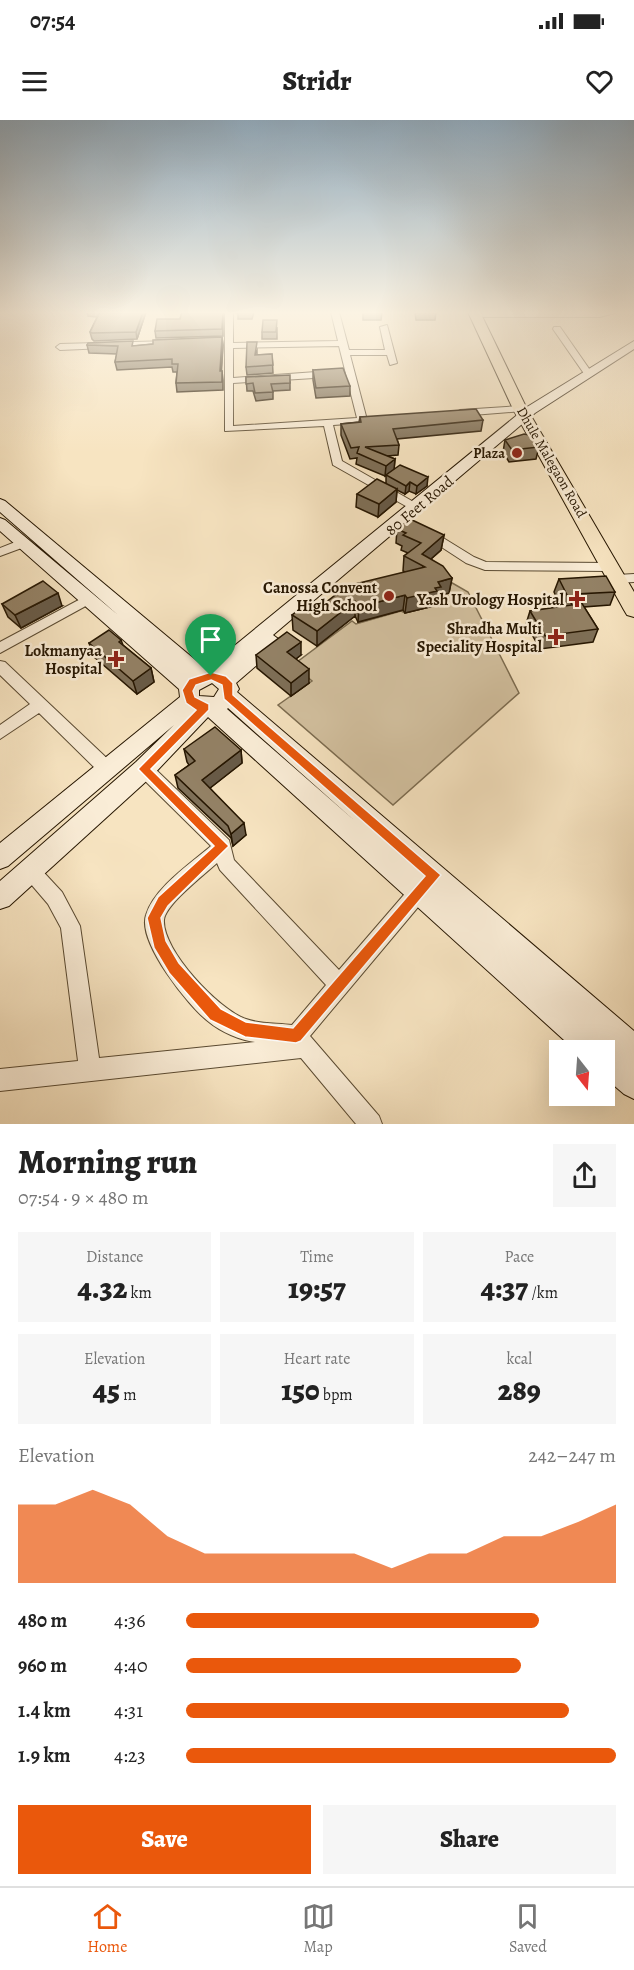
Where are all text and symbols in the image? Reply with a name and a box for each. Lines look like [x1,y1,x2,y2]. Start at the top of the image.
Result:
text: 07:54 [30,6,75,36]
text: Stridr [282,63,352,99]
icon: menu [18,65,51,98]
icon: heart [583,65,616,98]
street label: Dhule Malegaon Road [512,403,591,522]
place label: Plaza [473,444,505,463]
marker: Plaza [510,446,524,460]
street label: 80 Feet Road [381,470,459,541]
place label: Canossa Convent High School [263,577,378,617]
marker: Canossa Convent High School [382,589,396,603]
place label: Yash Urology Hospital [416,589,565,611]
marker: Yash Urology Hospital [568,590,586,608]
pin [185,614,236,676]
place label: Shradha Multi Speciality Hospital [417,618,543,658]
icon: arrive [194,623,227,656]
marker: Shradha Multi Speciality Hospital [547,628,565,646]
place label: Lokmanyaa Hospital [24,640,103,680]
marker: Lokmanyaa Hospital [107,650,125,668]
north arrow [549,1040,615,1106]
map controls [549,1040,615,1106]
text: Morning run [18,1139,197,1184]
button: share [553,1144,616,1207]
text: 07:54 · 9 × 480 m [18,1184,149,1211]
text: Distance [86,1246,143,1268]
text: Time [300,1246,334,1268]
text: Pace [504,1246,534,1268]
text: 4.32 [78,1268,127,1308]
text: 19:57 [288,1268,346,1308]
text: 4:37 [481,1268,528,1308]
text: km [127,1282,152,1304]
text: /km [528,1282,558,1304]
text: Elevation [84,1348,145,1370]
text: Heart rate [284,1348,350,1370]
text: kcal [507,1348,532,1370]
text: 45 [93,1370,120,1410]
text: 150 [281,1370,320,1410]
text: 289 [498,1370,541,1410]
text: m [120,1384,136,1406]
text: bpm [320,1384,353,1406]
text: Elevation [18,1442,95,1469]
text: 242–247 m [528,1442,616,1469]
text: 480 m [18,1607,67,1634]
text: 4:36 [114,1607,145,1634]
text: 960 m [18,1652,67,1679]
text: 4:40 [114,1652,148,1679]
text: 1.4 km [18,1697,71,1724]
text: 4:31 [114,1697,143,1724]
text: 1.9 km [18,1742,71,1769]
text: 4:23 [114,1742,146,1769]
button: Save [18,1805,311,1874]
button: Share [323,1805,616,1874]
tab: Home [87,1900,127,1958]
tab: Map [302,1900,335,1958]
tab: Saved [509,1900,547,1958]

